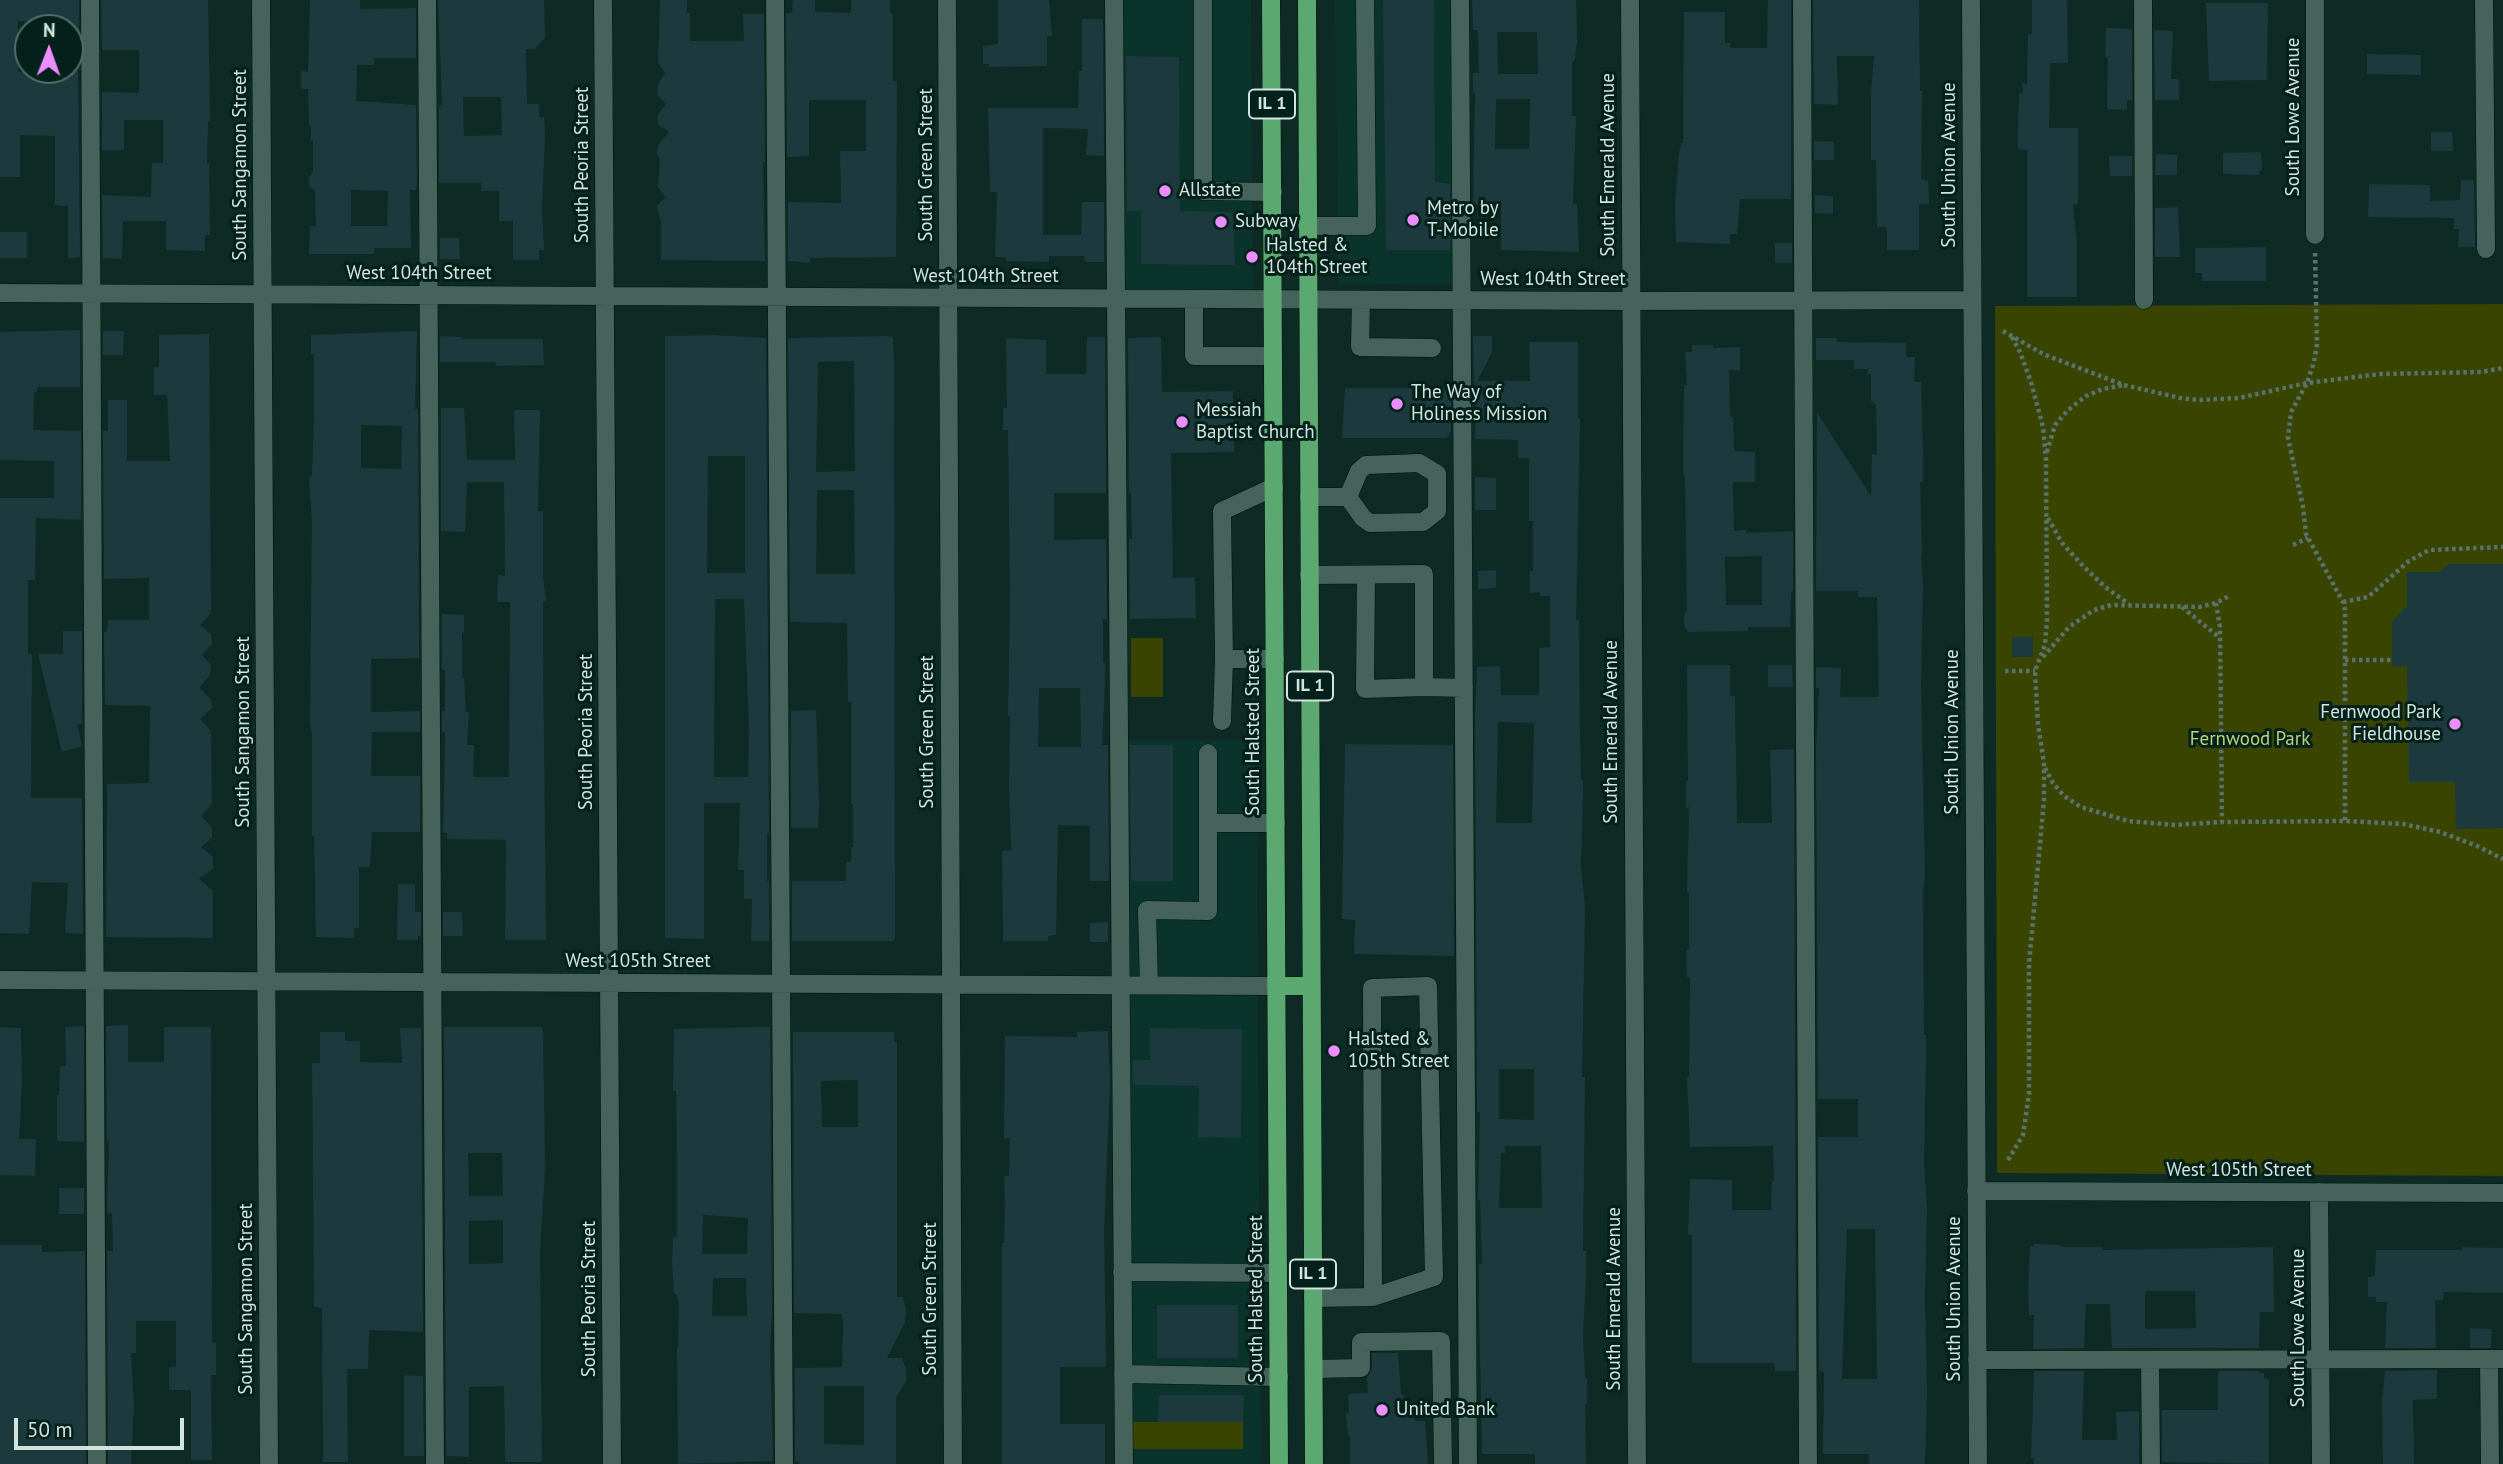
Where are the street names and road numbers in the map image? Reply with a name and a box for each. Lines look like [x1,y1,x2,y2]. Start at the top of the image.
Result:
street label: South Lowe Avenue [2283,38,2305,196]
street label: South Sangamon Street [230,69,252,261]
street label: South Emerald Avenue [1598,73,1620,257]
street label: South Union Avenue [1939,82,1961,248]
street label: South Peoria Street [572,87,594,243]
street label: South Green Street [916,88,938,242]
road number: IL 1 [1249,90,1295,119]
street label: West 104th Street [346,263,492,285]
street label: West 104th Street [913,266,1059,288]
street label: West 104th Street [1480,269,1626,291]
street label: South Sangamon Street [233,636,255,828]
street label: South Emerald Avenue [1601,640,1623,824]
street label: South Halsted Street [1243,648,1265,816]
street label: South Union Avenue [1942,649,1964,815]
street label: South Peoria Street [576,654,598,810]
street label: South Green Street [917,655,939,809]
road number: IL 1 [1287,672,1333,700]
street label: West 105th Street [565,951,711,973]
street label: West 105th Street [2166,1160,2312,1182]
street label: South Sangamon Street [236,1203,258,1395]
street label: South Emerald Avenue [1604,1207,1626,1391]
street label: South Halsted Street [1246,1215,1268,1383]
street label: South Union Avenue [1944,1216,1966,1382]
street label: South Peoria Street [579,1221,601,1377]
street label: South Green Street [920,1222,942,1376]
street label: South Lowe Avenue [2288,1249,2310,1407]
road number: IL 1 [1290,1260,1336,1288]

